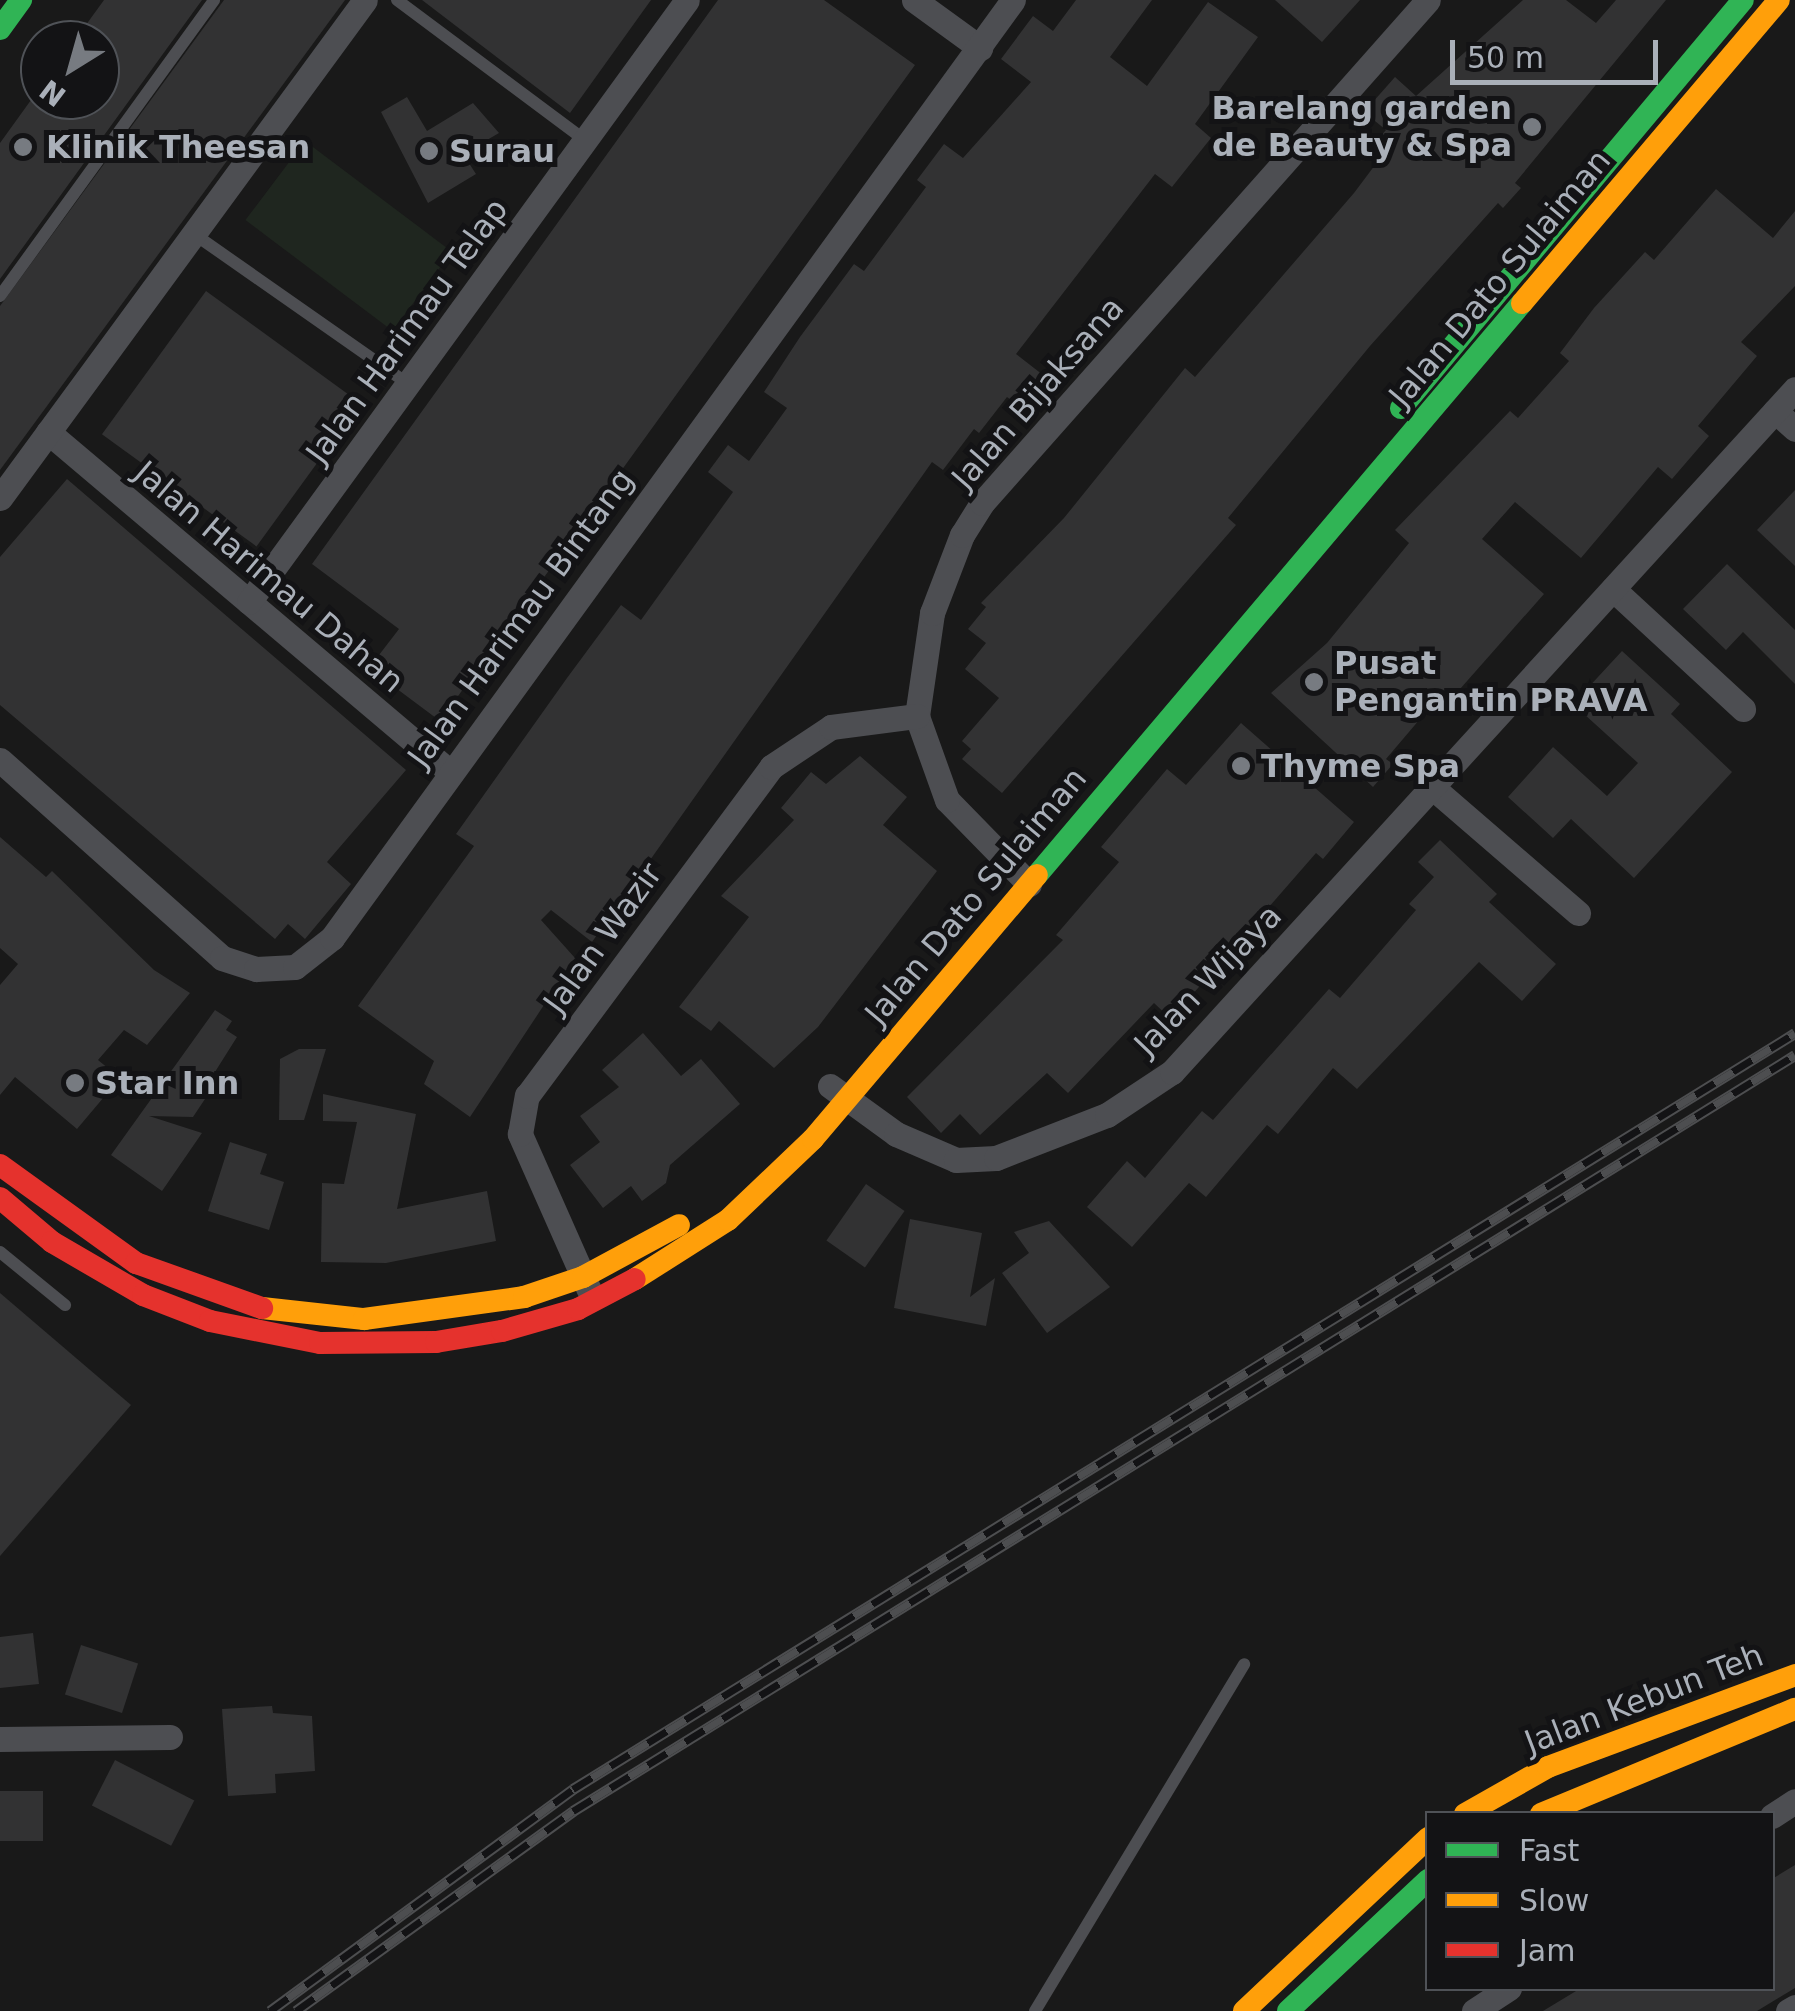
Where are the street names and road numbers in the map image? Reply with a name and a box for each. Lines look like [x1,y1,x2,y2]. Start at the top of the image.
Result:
street label: Jalan Dato Sulaiman [1381,142,1619,414]
street label: Jalan Harimau Telap [298,191,516,471]
street label: Jalan Bijaksana [944,289,1132,497]
street label: Jalan Harimau Dahan [127,453,411,701]
street label: Jalan Harimau Bintang [400,462,642,774]
street label: Jalan Dato Sulaiman [857,760,1095,1032]
street label: Jalan Wazir [536,856,670,1020]
street label: Jalan Wijaya [1127,897,1289,1063]
street label: Jalan Kebun Teh [1519,1636,1769,1762]

